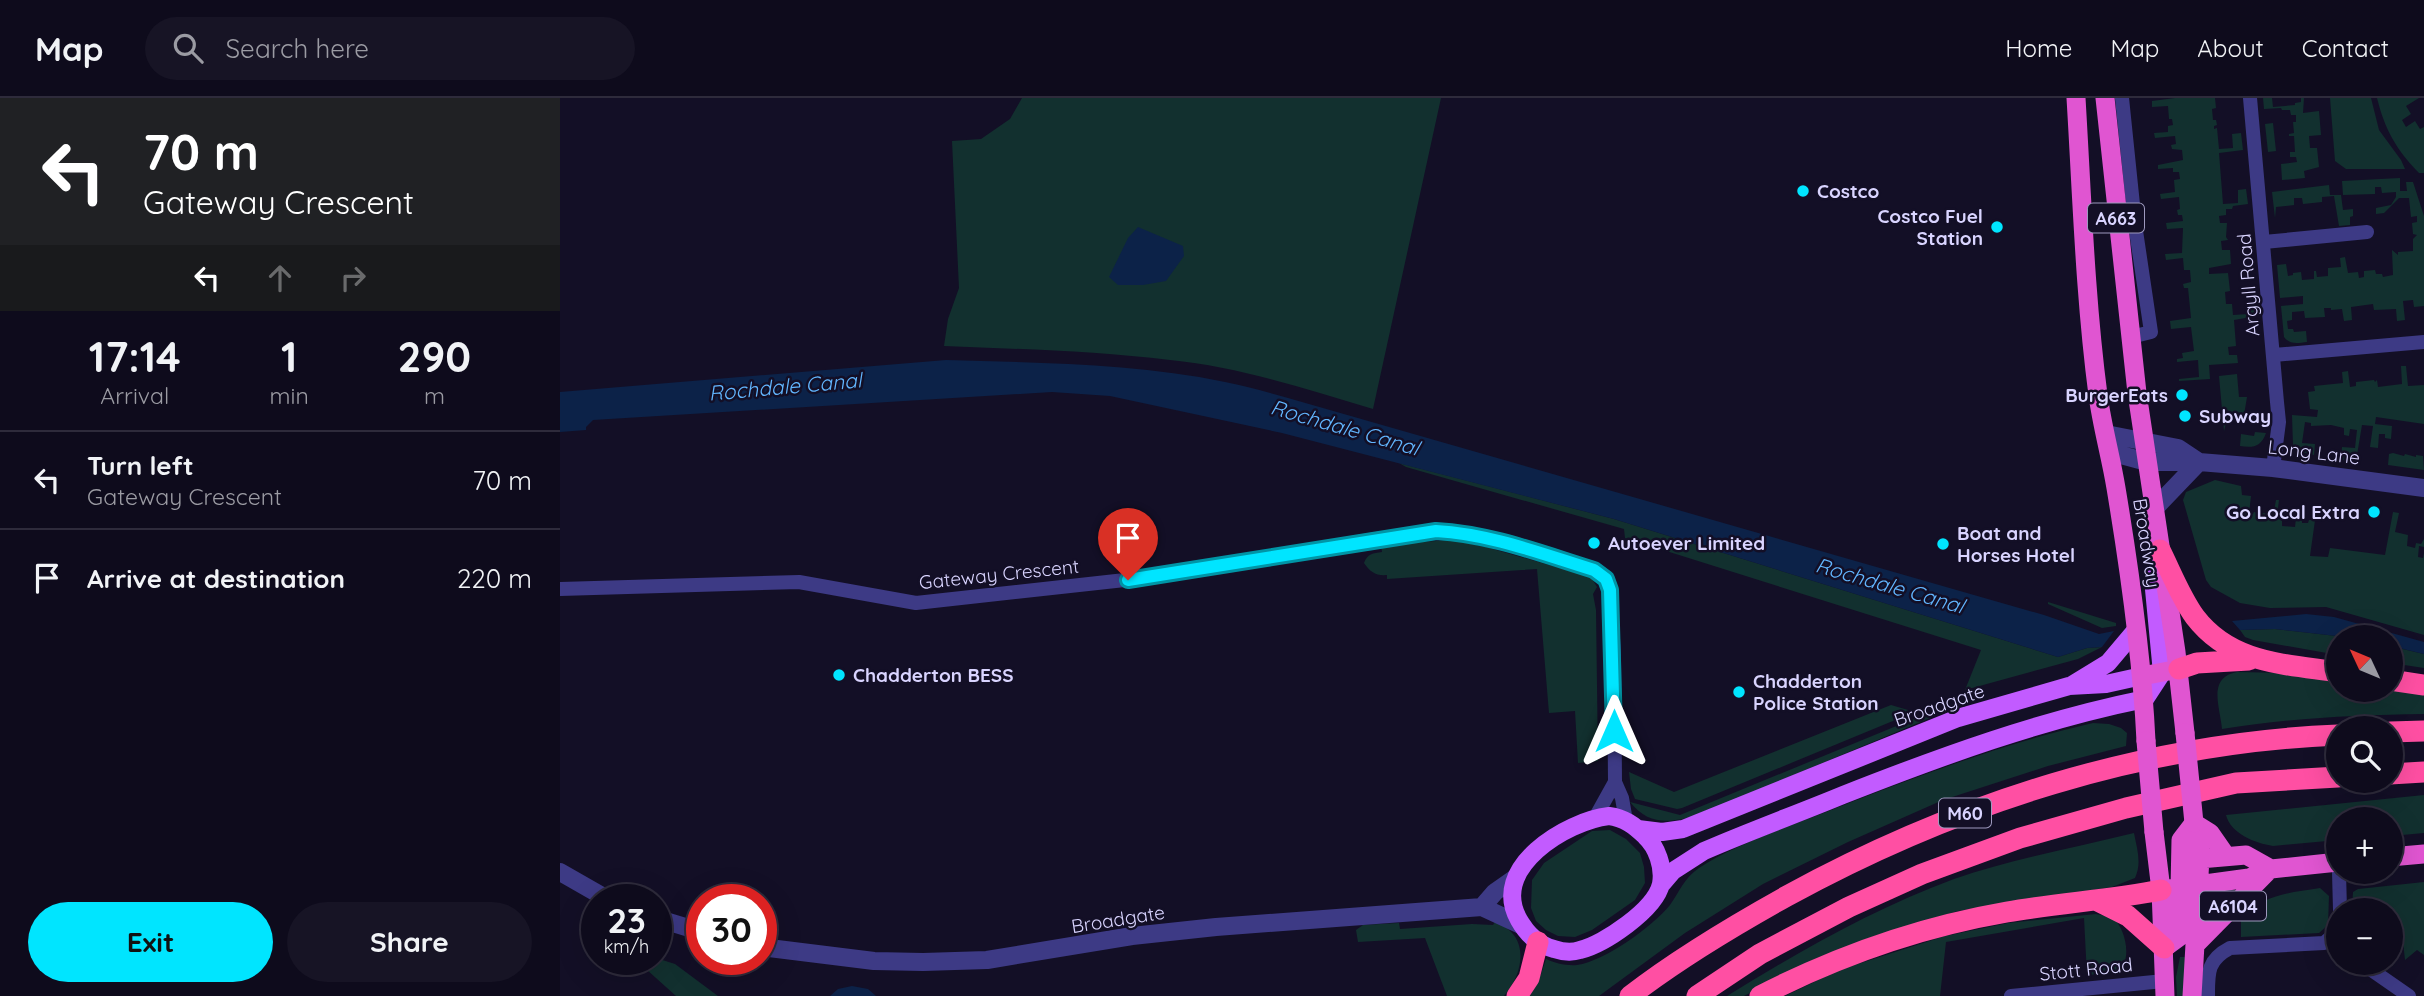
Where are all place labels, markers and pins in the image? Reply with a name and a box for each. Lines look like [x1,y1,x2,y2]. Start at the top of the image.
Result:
place label: Costco [1817,179,1879,203]
marker: Costco [1795,183,1811,199]
place label: Costco Fuel Station [1877,204,1983,250]
marker: Costco Fuel Station [1989,219,2005,235]
place label: BurgerEats [2065,383,2168,407]
marker: BurgerEats [2174,387,2190,403]
place label: Subway [2199,404,2271,428]
marker: Subway [2177,408,2193,424]
place label: Go Local Extra [2226,500,2360,524]
marker: Go Local Extra [2366,504,2382,520]
pin [1098,508,1158,580]
place label: Boat and Horses Hotel [1957,521,2075,567]
place label: Autoever Limited [1608,531,1765,555]
marker: Autoever Limited [1586,535,1602,551]
marker: Boat and Horses Hotel [1935,536,1951,552]
place label: Chadderton BESS [853,663,1013,687]
marker: Chadderton BESS [831,667,847,683]
place label: Chadderton Police Station [1753,669,1879,715]
marker: Chadderton Police Station [1731,684,1747,700]

